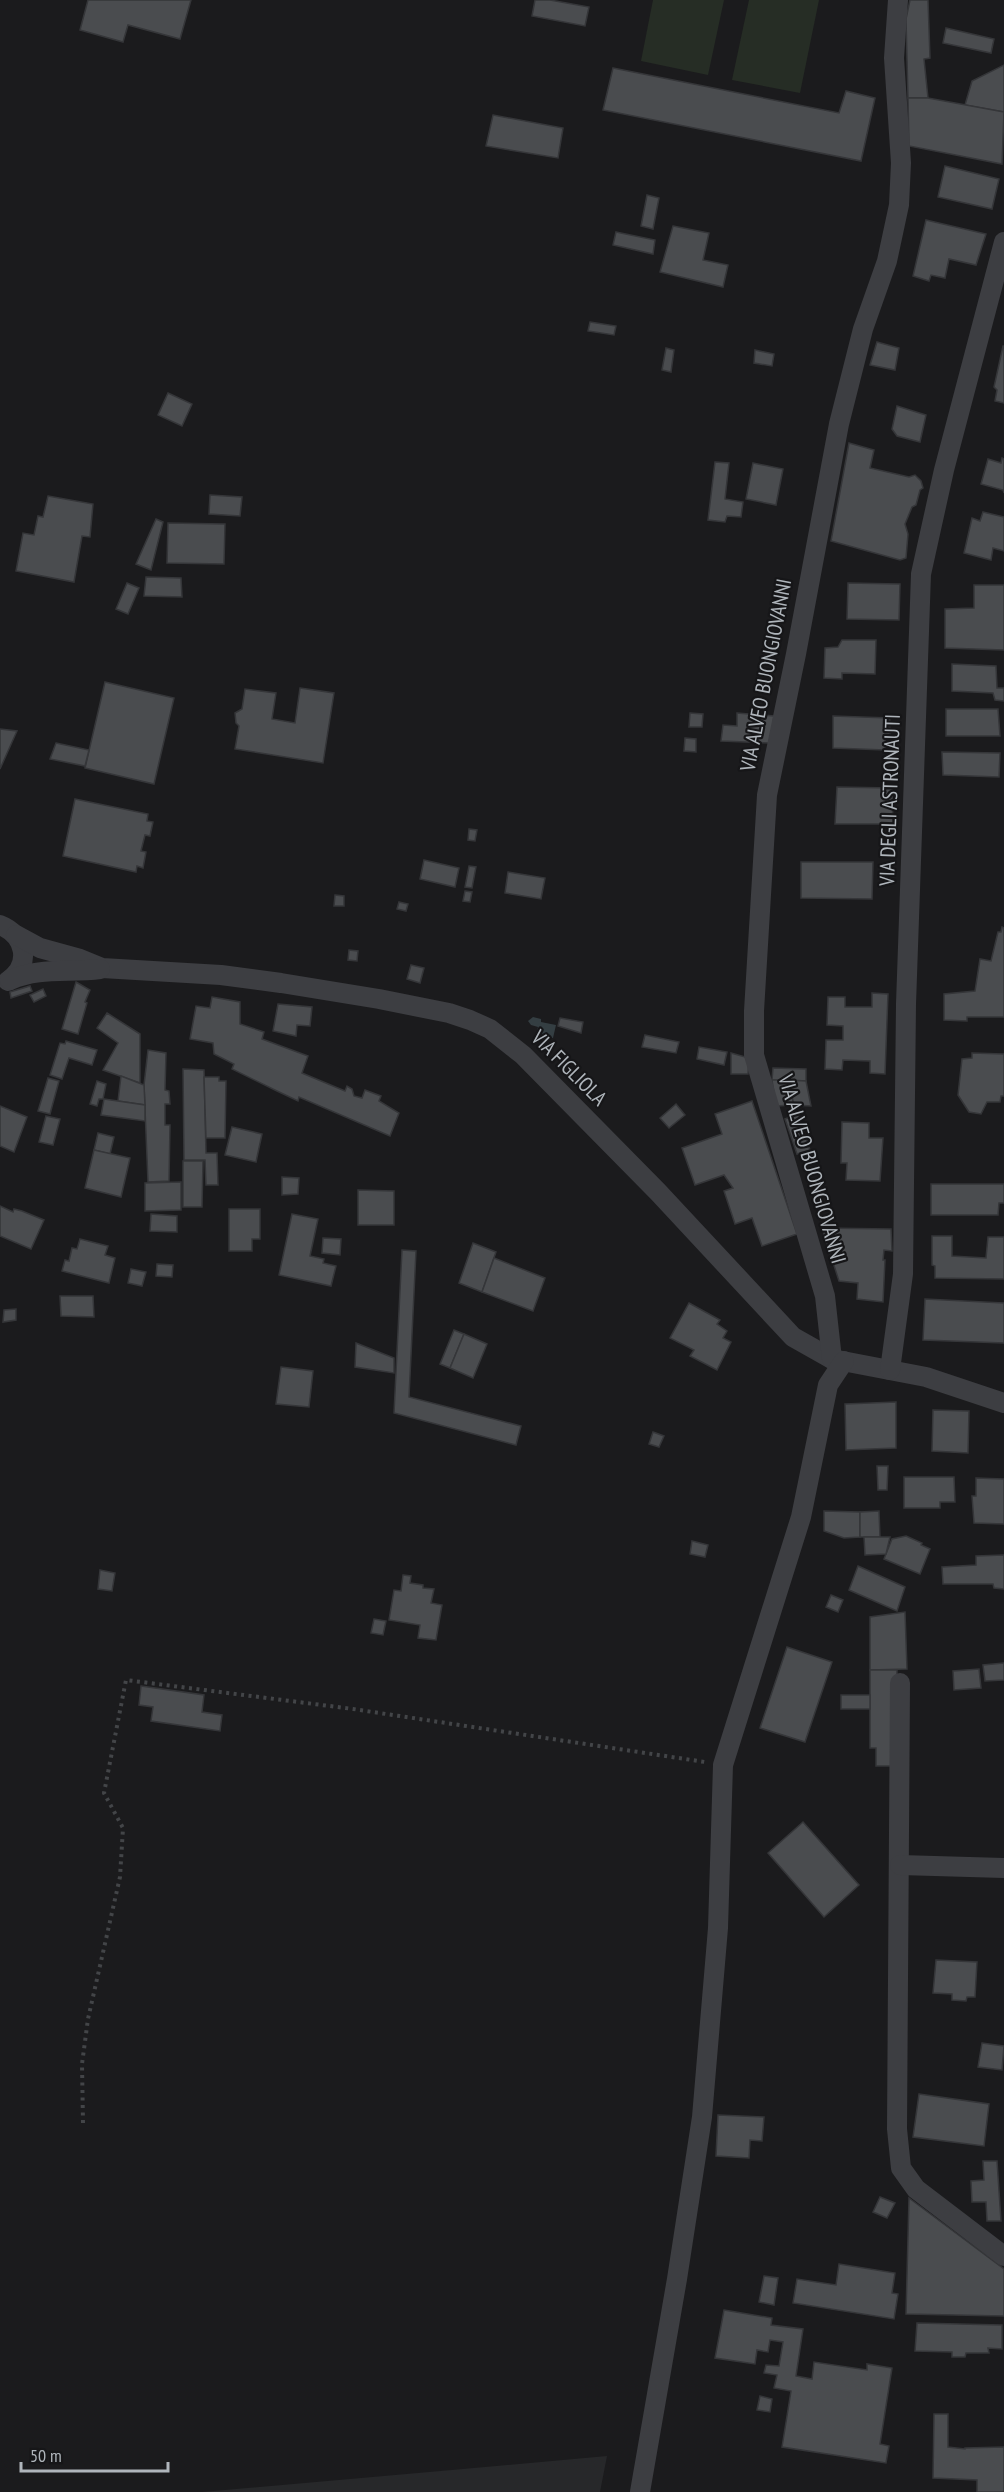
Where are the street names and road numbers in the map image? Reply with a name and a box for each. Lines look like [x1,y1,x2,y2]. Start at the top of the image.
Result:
street label: VIA ALVEO BUONGIOVANNI [733,576,797,774]
street label: VIA DEGLI ASTRONAUTI [873,714,906,887]
street label: VIA FIGLIOLA [525,1023,613,1111]
street label: VIA ALVEO BUONGIOVANNI [772,1070,852,1267]

